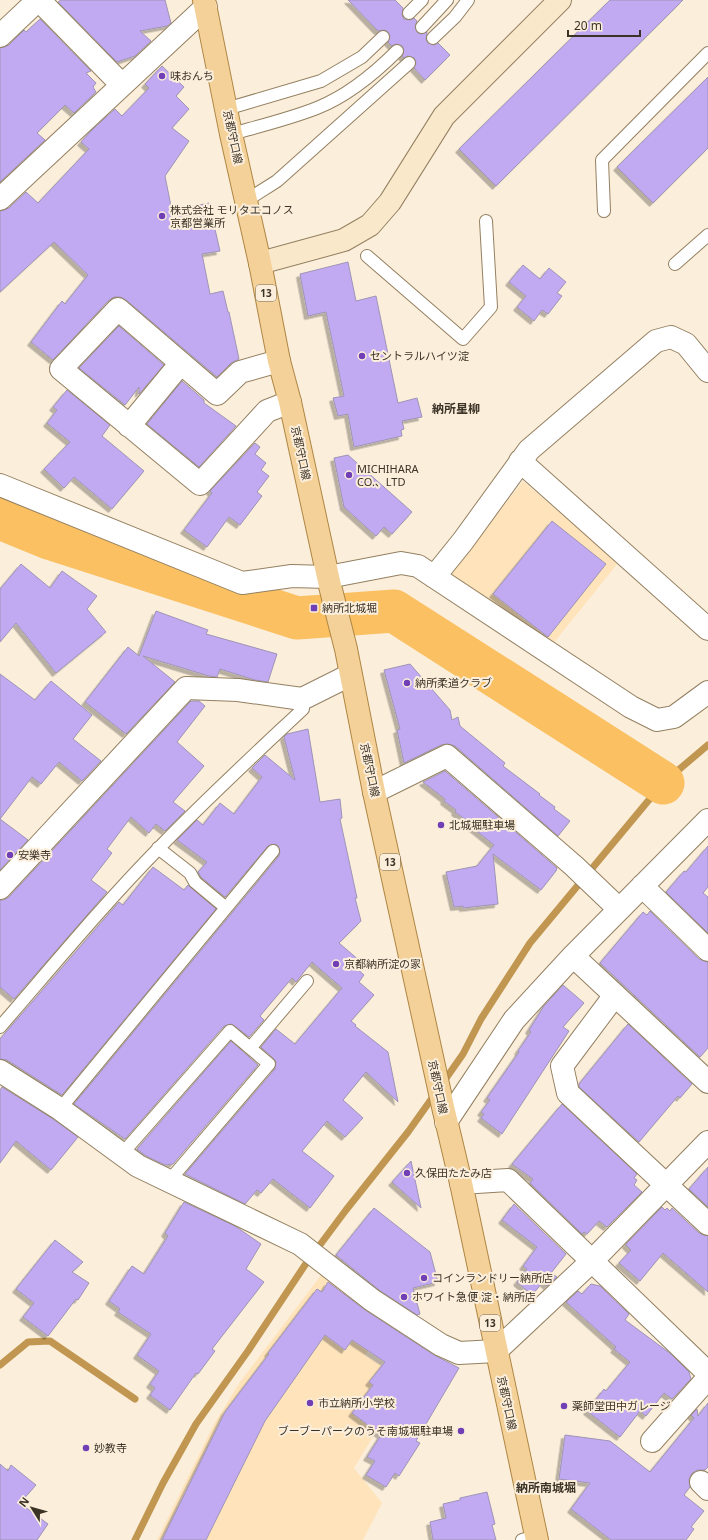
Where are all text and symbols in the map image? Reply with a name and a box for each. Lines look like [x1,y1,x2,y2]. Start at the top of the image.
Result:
scale bar [568,12,640,38]
text: 20 m [574,17,602,34]
place label: 味おんち [170,68,214,83]
marker: 味おんち [157,71,167,81]
street label: 京都守口線 [220,108,247,165]
place label: 株式会社 モリタエコノス 京都営業所 [170,202,294,230]
marker: 株式会社 モリタエコノス 京都営業所 [157,211,167,221]
road number: 13 [256,285,276,301]
place label: セントラルハイツ淀 [370,348,470,363]
marker: セントラルハイツ淀 [357,351,367,361]
district label: 納所星柳 [432,400,480,417]
street label: 京都守口線 [288,424,315,481]
place label: MICHIHARA CO.、LTD [357,461,420,489]
marker: MICHIHARA CO.、LTD [344,470,354,480]
place label: 納所北城堀 [322,600,377,615]
marker: 納所北城堀 [309,603,319,613]
place label: 納所柔道クラブ [415,675,492,690]
marker: 納所柔道クラブ [402,678,412,688]
street label: 京都守口線 [357,741,384,798]
place label: 北城堀駐車場 [449,817,515,832]
marker: 北城堀駐車場 [436,820,446,830]
place label: 安樂寺 [18,847,51,862]
marker: 安樂寺 [5,850,15,860]
road number: 13 [380,854,400,870]
place label: 京都納所淀の家 [344,956,421,971]
marker: 京都納所淀の家 [331,959,341,969]
street label: 京都守口線 [425,1058,452,1115]
place label: 久保田たたみ店 [415,1165,492,1180]
marker: 久保田たたみ店 [402,1168,412,1178]
place label: コインランドリー納所店 [432,1270,553,1285]
marker: コインランドリー納所店 [419,1273,429,1283]
place label: ホワイト急便 淀・納所店 [412,1289,536,1304]
marker: ホワイト急便 淀・納所店 [399,1292,409,1302]
road number: 13 [480,1315,500,1331]
street label: 京都守口線 [494,1374,521,1431]
place label: 市立納所小学校 [318,1395,395,1410]
marker: 市立納所小学校 [305,1398,315,1408]
place label: 薬師堂田中ガレージ [572,1398,671,1413]
marker: 薬師堂田中ガレージ [559,1401,569,1411]
place label: ブーブーパークのうそ南城堀駐車場 [278,1423,453,1438]
marker: ブーブーパークのうそ南城堀駐車場 [456,1426,466,1436]
place label: 妙教寺 [94,1440,127,1455]
marker: 妙教寺 [81,1443,91,1453]
district label: 納所南城堀 [516,1479,576,1496]
north arrow [12,1488,52,1528]
text: N [15,1494,32,1510]

